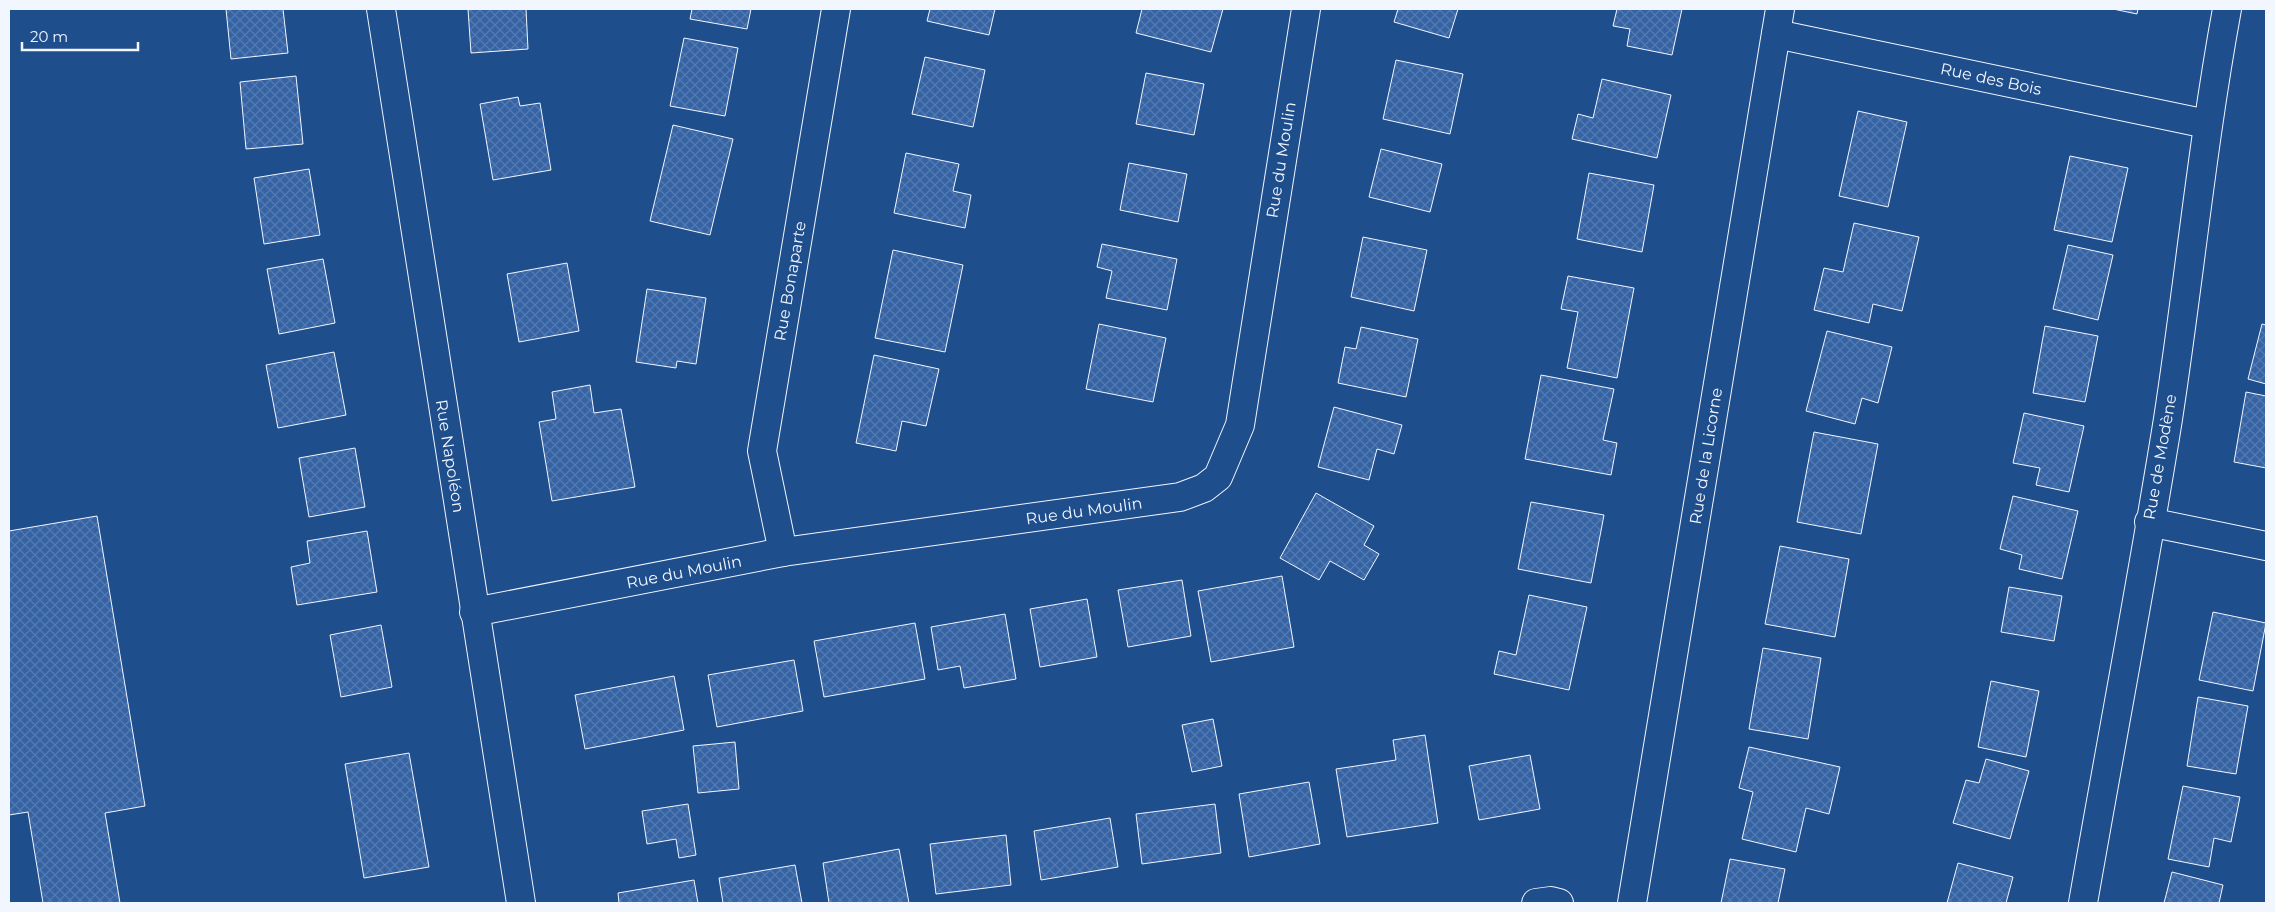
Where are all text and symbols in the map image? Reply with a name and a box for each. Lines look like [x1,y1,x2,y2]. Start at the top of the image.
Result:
scale bar [22,20,139,52]
text: 20 m [30,27,68,46]
street label: Rue des Bois [1939,59,2043,99]
street label: Rue du Moulin [1262,101,1300,219]
street label: Rue Bonaparte [770,220,810,342]
street label: Rue de la Licorne [1686,386,1726,526]
street label: Rue de Modène [2140,393,2180,521]
street label: Rue Napoléon [432,398,468,514]
street label: Rue du Moulin [1025,493,1143,529]
street label: Rue du Moulin [625,551,743,593]

